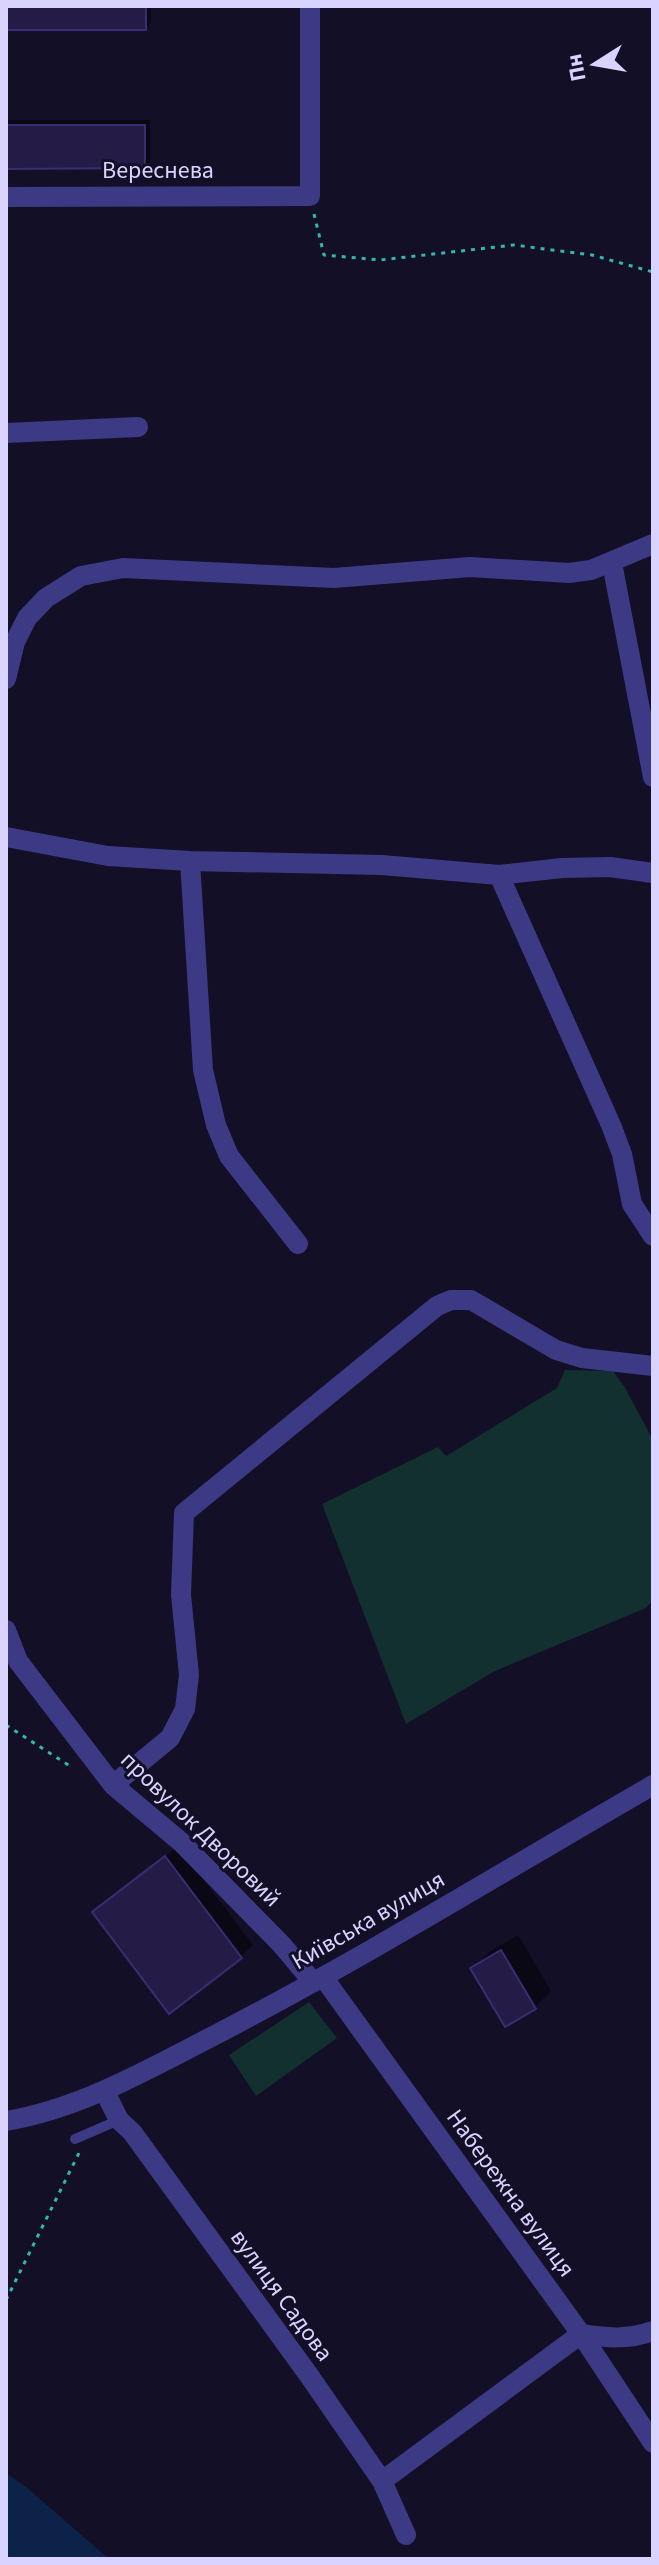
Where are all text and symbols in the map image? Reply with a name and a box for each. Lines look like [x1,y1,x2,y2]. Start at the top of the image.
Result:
north arrow [555,24,635,104]
text: Пн [558,51,595,84]
street label: Вереснева [102,153,214,188]
street label: провулок Дворовий [112,1743,289,1915]
street label: Київська вулиця [285,1862,451,1979]
street label: Набережна вулиця [438,2102,584,2284]
street label: вулиця Садова [222,2222,342,2369]

